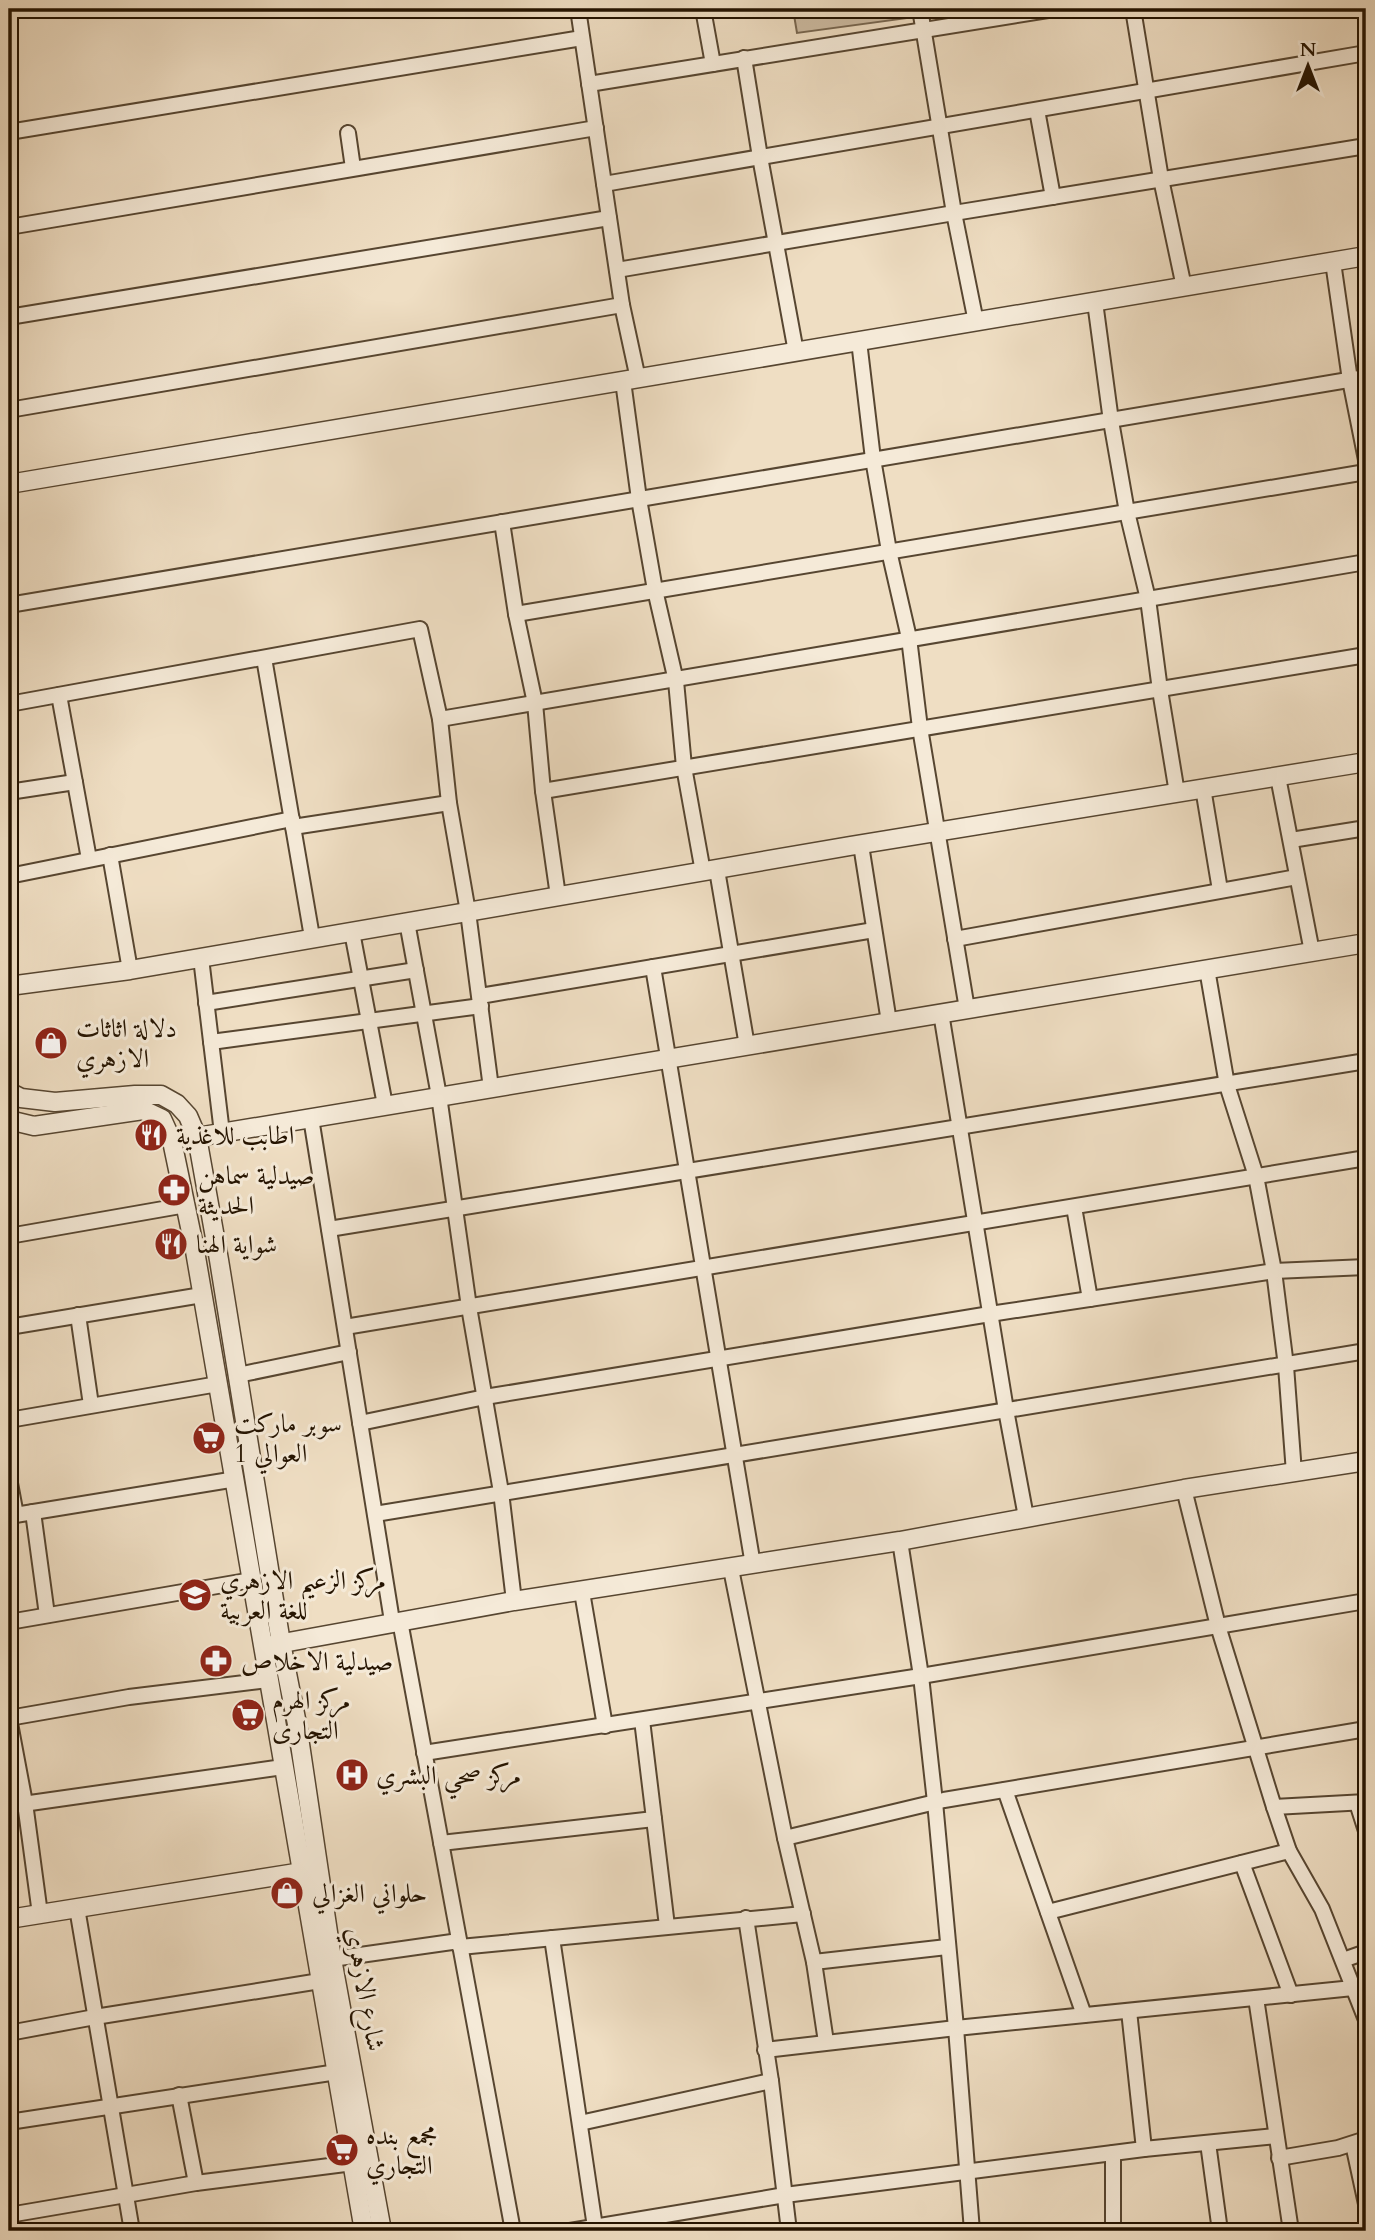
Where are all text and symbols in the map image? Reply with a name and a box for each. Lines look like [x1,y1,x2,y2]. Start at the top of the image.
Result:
north arrow [1274,32,1344,102]
text: N [1300,37,1317,63]
place label: دلالة اثاثات الازهري [76,1011,177,1079]
shop icon: دلالة اثاثات الازهري [32,1024,70,1062]
restaurant icon: اطابب للاغذية [132,1116,170,1154]
place label: اطابب للاغذية [176,1118,294,1153]
place label: صيدلية سماهن الحديثة [198,1158,314,1223]
pharmacy icon: صيدلية سماهن الحديثة [155,1171,193,1209]
restaurant icon: شواية الهنا [152,1225,190,1263]
place label: شواية الهنا [196,1227,277,1262]
place label: سوبر ماركت العوالي 1 [234,1406,342,1475]
supermarket icon: سوبر ماركت العوالي 1 [190,1419,228,1457]
place label: مركز الزعيم الازهري للغة العربية [220,1563,386,1628]
school or university icon: مركز الزعيم الازهري للغة العربية [176,1576,214,1614]
pharmacy icon: صيدلية الاخلاص [197,1642,235,1680]
place label: صيدلية الاخلاص [241,1644,393,1679]
place label: مركز الهرم التجارى [272,1683,350,1748]
supermarket icon: مركز الهرم التجارى [229,1696,267,1734]
hospital icon: مركز صحي البشري [333,1756,371,1794]
place label: مركز صحي البشري [376,1758,521,1800]
shop icon: حلواني الغزالي [268,1874,306,1912]
place label: حلواني الغزالي [312,1876,427,1915]
street label: شارع الازهري [333,1924,394,2055]
place label: مجمع بنده التجاري [366,2118,437,2186]
supermarket icon: مجمع بنده التجاري [323,2131,361,2169]

